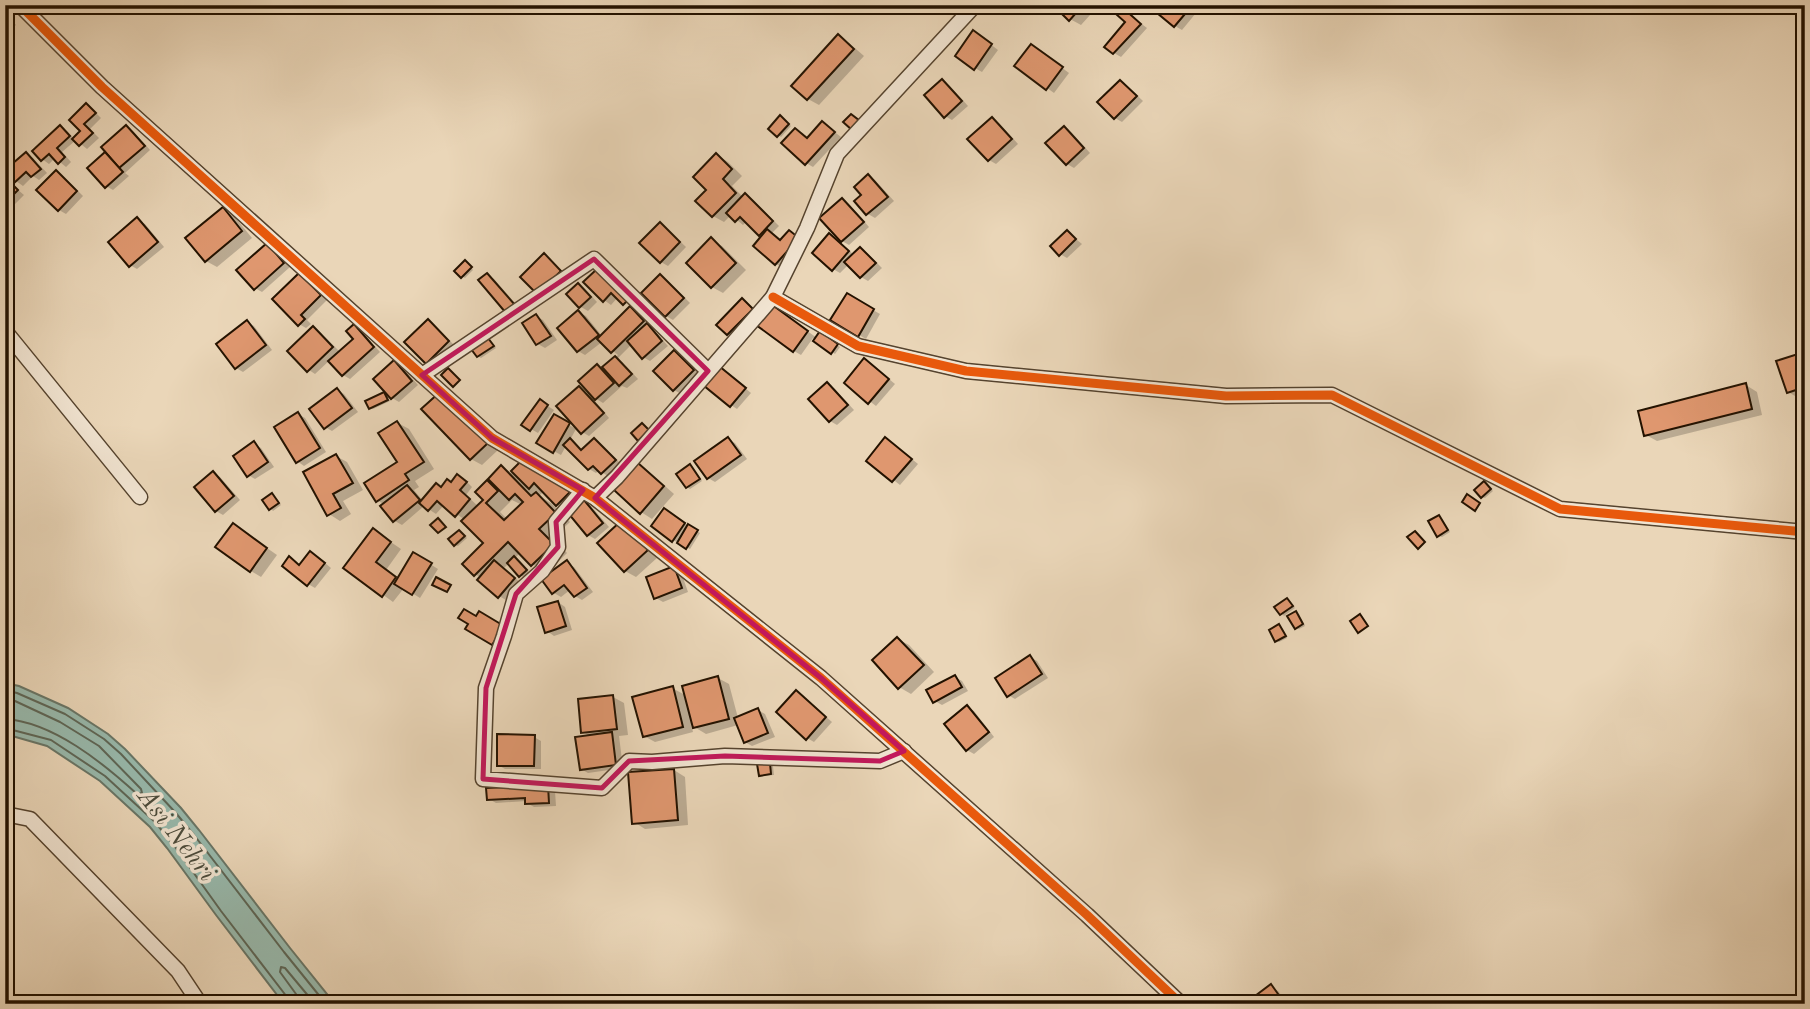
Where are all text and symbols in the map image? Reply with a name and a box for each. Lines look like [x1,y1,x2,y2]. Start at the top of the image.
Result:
water label: Asi Nehri [131,782,220,887]

